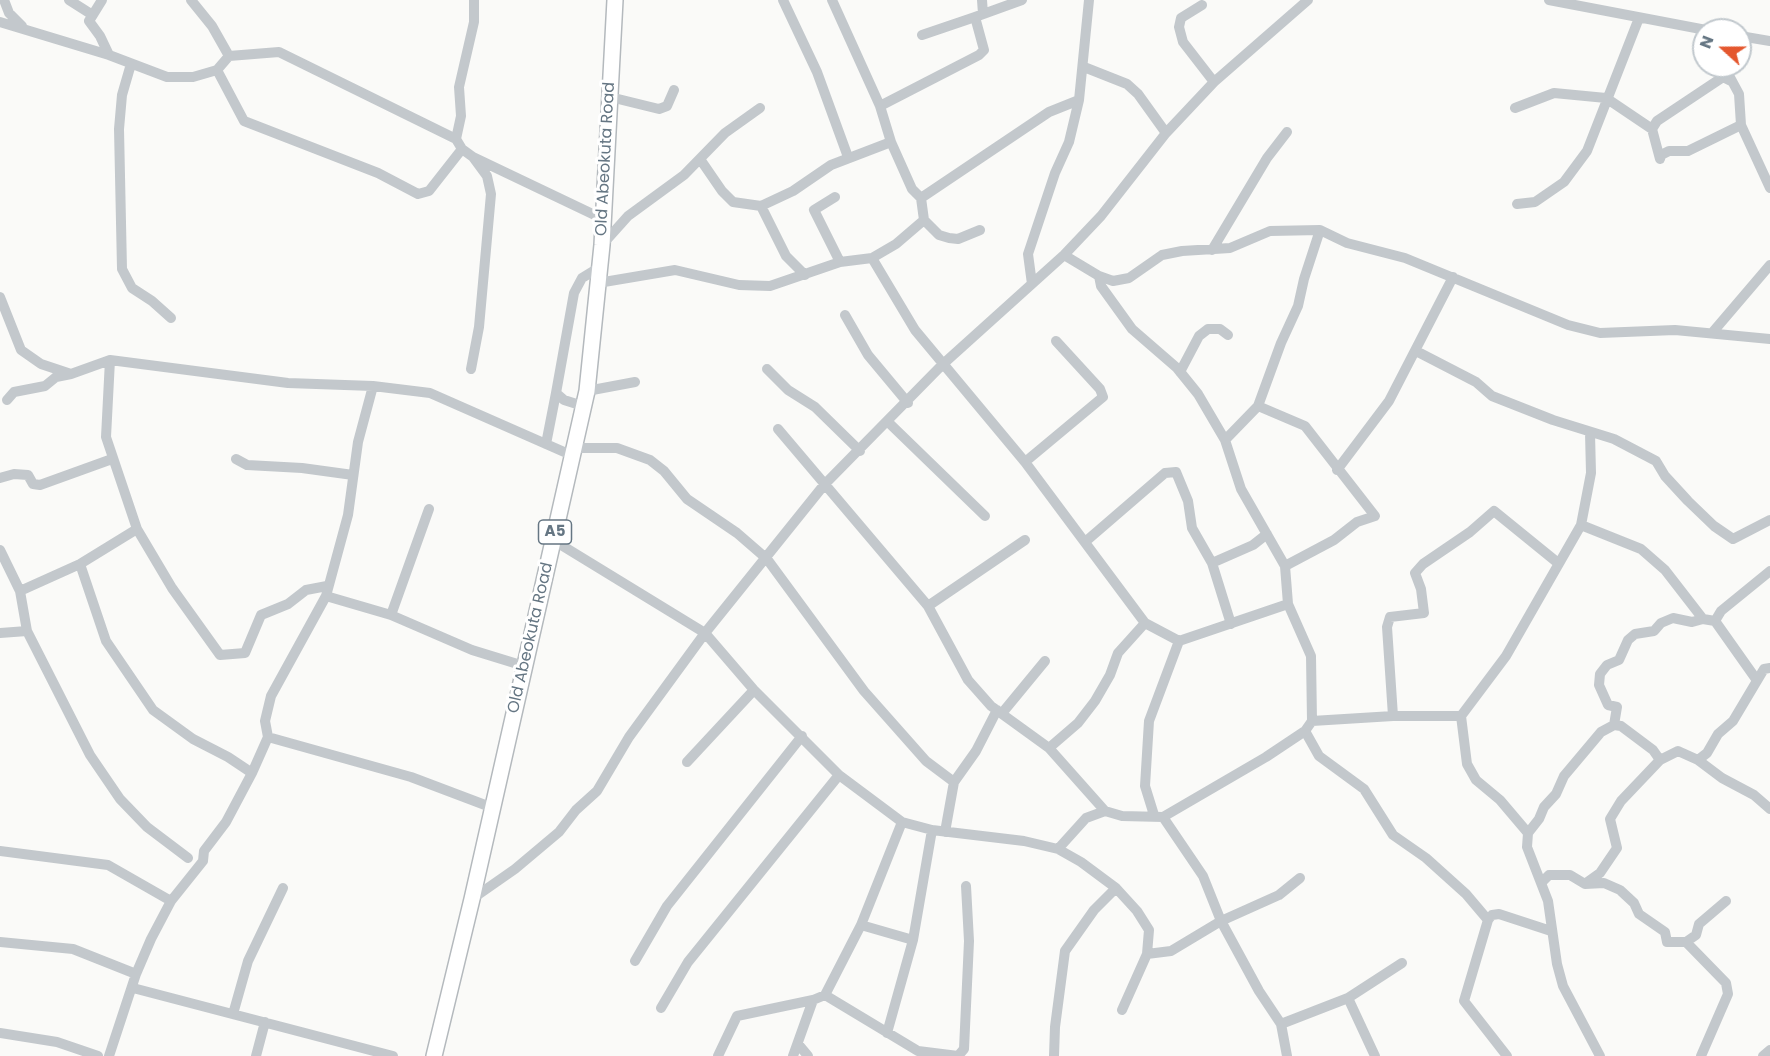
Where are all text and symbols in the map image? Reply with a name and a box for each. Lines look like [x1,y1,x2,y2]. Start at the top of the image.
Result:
north arrow [1692,18,1752,78]
text: N [1694,32,1719,52]
street label: Old Abeokuta Road [592,81,620,237]
road number: A5 [538,520,572,544]
street label: Old Abeokuta Road [504,561,558,715]

